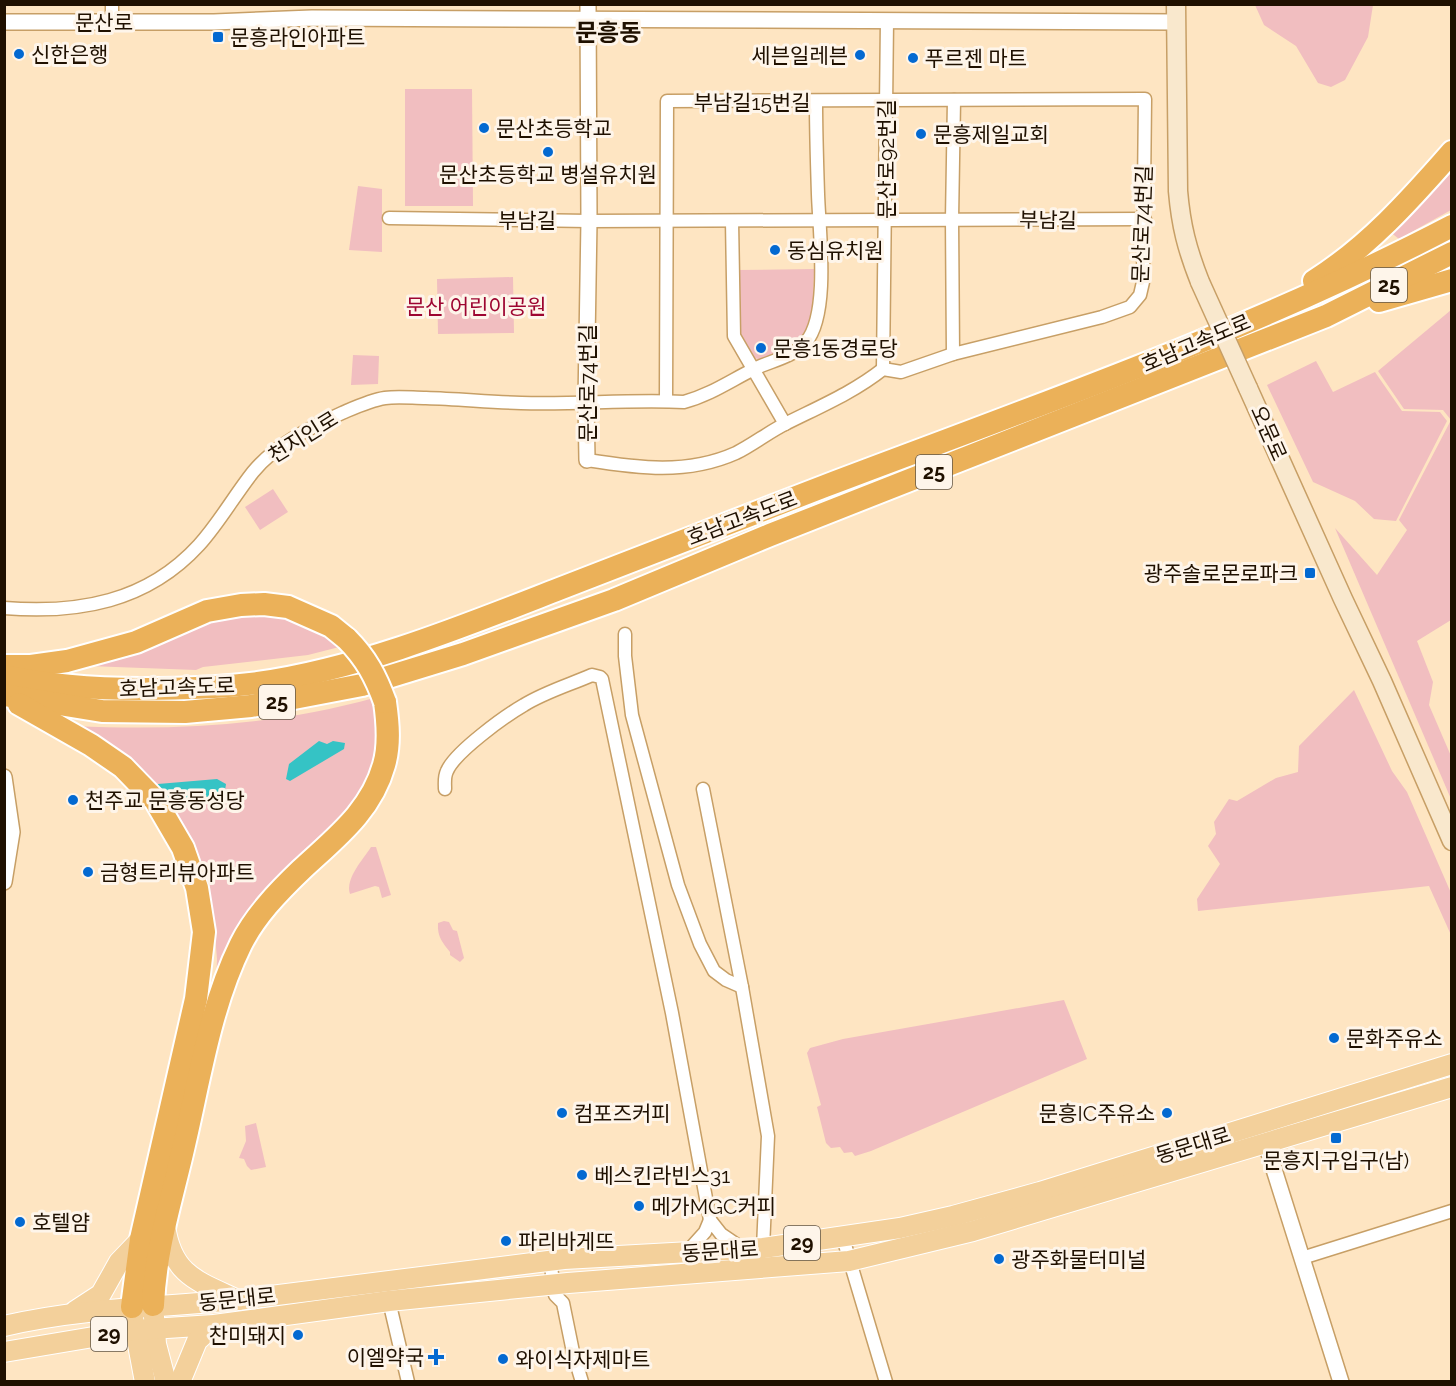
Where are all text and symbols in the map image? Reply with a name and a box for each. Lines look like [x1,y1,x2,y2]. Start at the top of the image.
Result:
street label: 문산로 [75,10,133,35]
district label: 문흥동 [575,18,641,47]
place label: 문흥라인아파트 [230,25,365,50]
marker: 문흥라인아파트 [211,30,225,44]
place label: 신한은행 [31,42,108,67]
place label: 세븐일레븐 [751,43,848,68]
place label: 푸르젠 마트 [925,46,1027,71]
marker: 신한은행 [12,47,26,61]
marker: 세븐일레븐 [853,48,867,62]
marker: 푸르젠 마트 [906,51,920,65]
street label: 부남길15번길 [693,90,811,115]
street label: 문산로92번길 [874,99,899,219]
place label: 문산초등학교 [496,116,612,141]
marker: 문산초등학교 [477,121,491,135]
place label: 문흥제일교회 [933,122,1049,147]
marker: 문흥제일교회 [914,127,928,141]
marker: 문산초등학교 병설유치원 [541,145,555,159]
place label: 문산초등학교 병설유치원 [439,162,657,187]
street label: 문산로74번길 [1127,164,1157,284]
street label: 부남길 [1019,207,1077,233]
street label: 부남길 [498,208,556,233]
place label: 동심유치원 [787,238,884,263]
marker: 동심유치원 [768,243,782,257]
road number: 25 [1371,268,1407,302]
park label: 문산 어린이공원 [406,294,546,319]
street label: 호남고속도로 [1138,309,1254,377]
street label: 문산로74번길 [575,324,600,442]
place label: 문흥1동경로당 [773,336,898,361]
marker: 문흥1동경로당 [754,341,768,355]
street label: 오문로 [1246,401,1292,465]
street label: 천지인로 [264,406,342,468]
road number: 25 [916,455,952,489]
street label: 호남고속도로 [683,486,801,550]
place label: 광주솔로몬로파크 [1143,561,1298,586]
marker: 광주솔로몬로파크 [1303,566,1317,580]
street label: 호남고속도로 [119,672,235,702]
road number: 25 [259,685,295,719]
place label: 천주교 문흥동성당 [85,788,245,813]
marker: 천주교 문흥동성당 [66,793,80,807]
place label: 금형트리뷰아파트 [100,860,255,885]
marker: 금형트리뷰아파트 [81,865,95,879]
place label: 문화주유소 [1346,1026,1443,1051]
marker: 문화주유소 [1327,1031,1341,1045]
place label: 컴포즈커피 [574,1101,671,1126]
place label: 문흥IC주유소 [1039,1101,1155,1126]
marker: 컴포즈커피 [555,1106,569,1120]
marker: 문흥IC주유소 [1160,1106,1174,1120]
street label: 동문대로 [1152,1122,1234,1168]
marker: 문흥지구입구(남) [1329,1131,1343,1145]
place label: 문흥지구입구(남) [1263,1148,1409,1173]
place label: 베스킨라빈스31 [594,1163,730,1188]
marker: 베스킨라빈스31 [575,1168,589,1182]
place label: 메가MGC커피 [651,1194,776,1219]
marker: 메가MGC커피 [632,1199,646,1213]
place label: 호텔얌 [32,1210,90,1235]
marker: 호텔얌 [13,1215,27,1229]
road number: 29 [784,1226,820,1260]
place label: 파리바게뜨 [518,1229,615,1254]
marker: 파리바게뜨 [499,1234,513,1248]
street label: 동문대로 [681,1236,759,1266]
place label: 광주화물터미널 [1011,1247,1146,1272]
marker: 광주화물터미널 [992,1252,1006,1266]
street label: 동문대로 [197,1283,277,1315]
road number: 29 [91,1317,127,1351]
place label: 찬미돼지 [209,1323,286,1348]
marker: 찬미돼지 [291,1328,305,1342]
place label: 이엘약국 [347,1345,424,1370]
place label: 와이식자제마트 [515,1347,650,1372]
marker: 이엘약국 [429,1350,443,1364]
marker: 와이식자제마트 [496,1352,510,1366]

